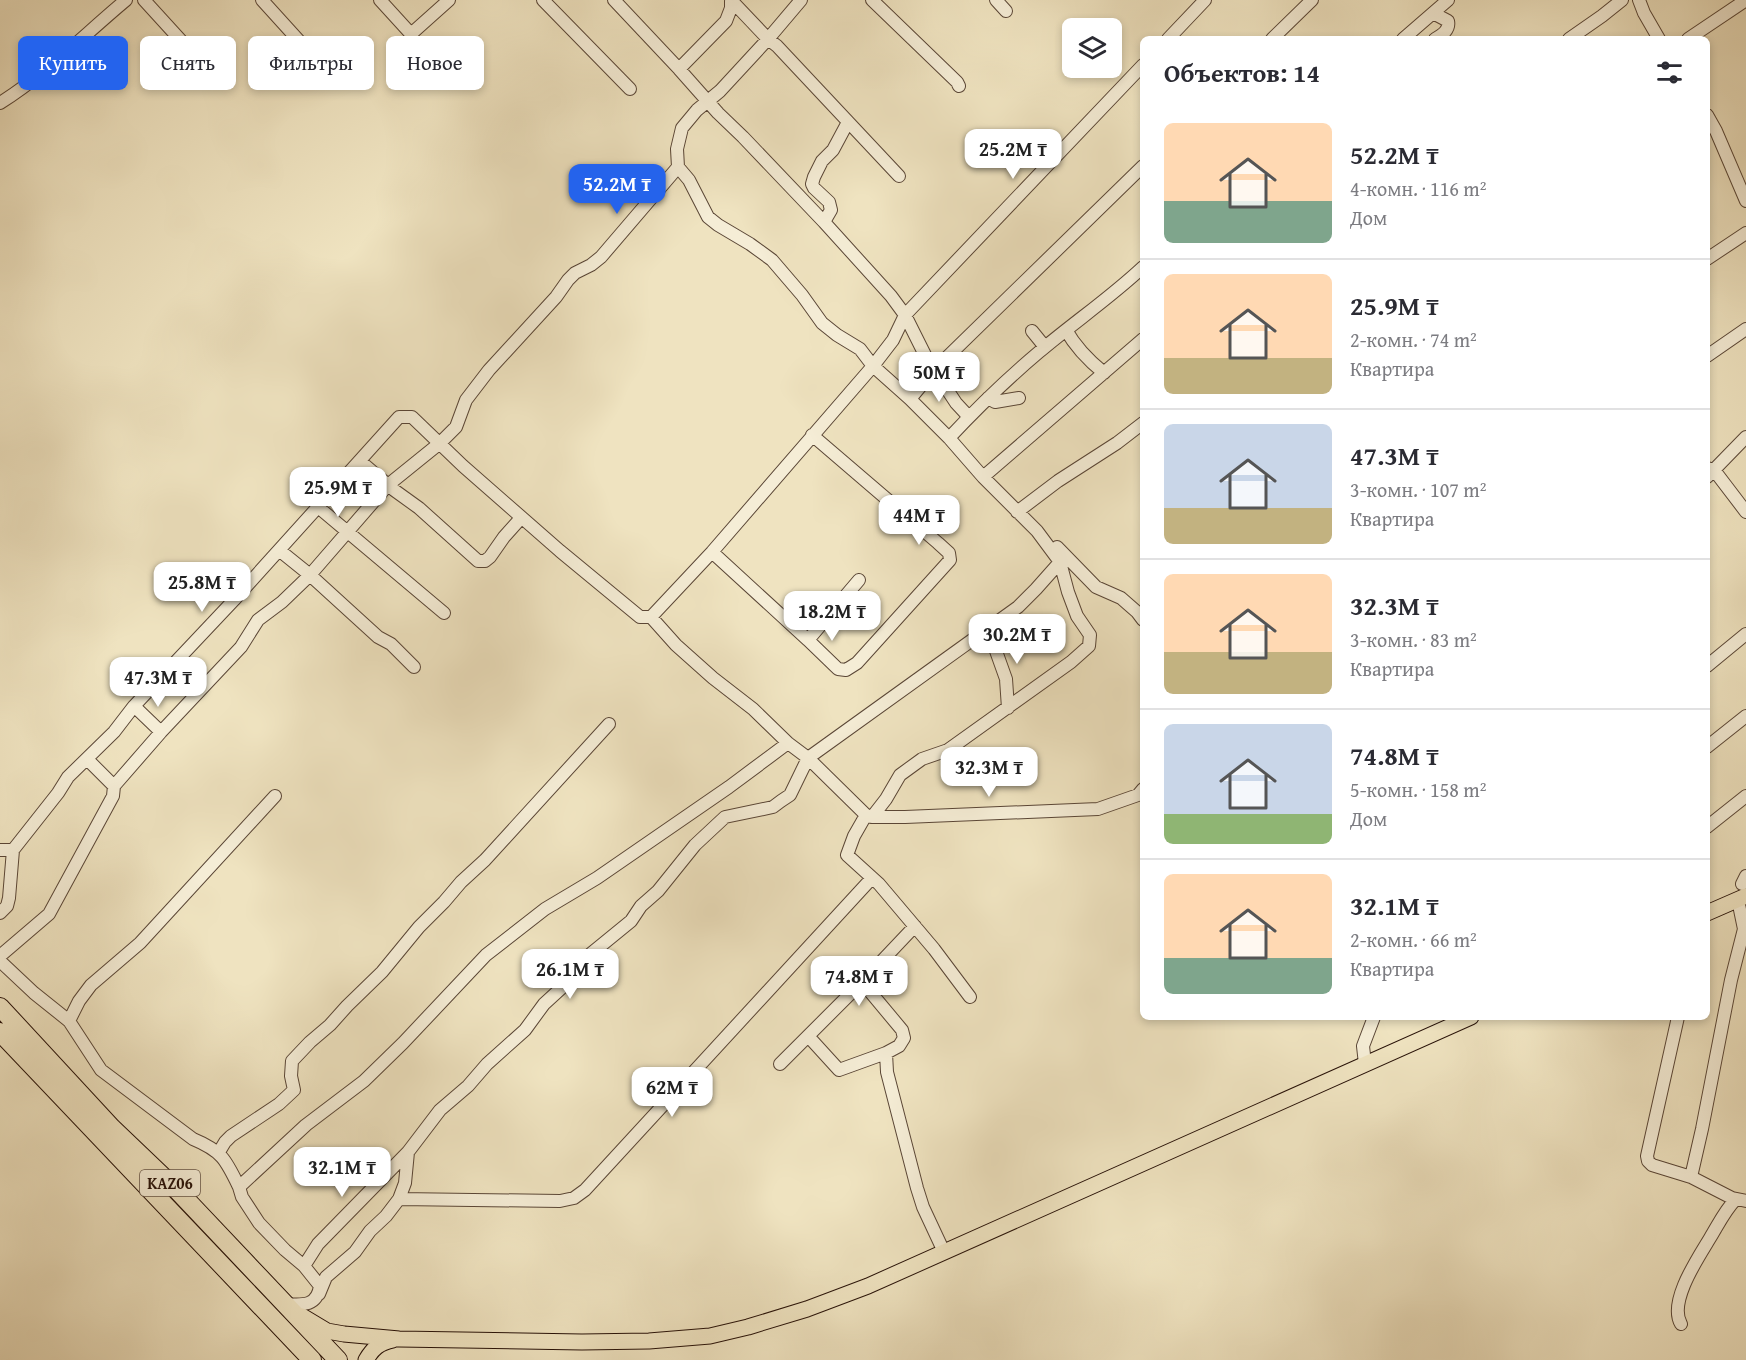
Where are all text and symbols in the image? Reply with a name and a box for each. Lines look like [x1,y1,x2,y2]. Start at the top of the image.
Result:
map controls [1062,18,1122,78]
button: layers [1062,18,1122,78]
chip: Купить [18,36,128,90]
chip: Снять [140,36,236,90]
chip: Фильтры [248,36,374,90]
chip: Новое [386,36,484,90]
text: Объектов: 14 [1164,53,1320,92]
icon: filters [1653,56,1686,89]
pin: 25.2M ₸ [958,129,1068,180]
text: 25.2M ₸ [979,134,1047,163]
text: 52.2M ₸ [1350,135,1439,174]
icon: home [1212,147,1284,219]
pin: 52.2M ₸ [562,164,672,215]
text: 52.2M ₸ [583,169,651,198]
text: 4-комн. · 116 m² [1350,174,1486,203]
text: Дом [1350,203,1387,232]
text: 25.9M ₸ [1350,286,1439,325]
icon: home [1212,298,1284,370]
text: 2-комн. · 74 m² [1350,325,1477,354]
pin: 50M ₸ [897,352,981,403]
text: Квартира [1350,354,1434,383]
text: 50M ₸ [913,357,965,386]
text: 47.3M ₸ [1350,436,1439,475]
icon: home [1212,448,1284,520]
pin: 25.9M ₸ [283,467,393,518]
text: 25.9M ₸ [304,472,372,501]
text: 3-комн. · 107 m² [1350,475,1486,504]
pin: 44M ₸ [877,495,961,546]
text: 44M ₸ [893,500,945,529]
text: Квартира [1350,504,1434,533]
pin: 25.8M ₸ [147,562,257,613]
text: 25.8M ₸ [168,567,236,596]
text: 32.3M ₸ [1350,586,1439,625]
pin: 18.2M ₸ [777,591,887,642]
text: 18.2M ₸ [798,596,866,625]
icon: home [1212,598,1284,670]
pin: 30.2M ₸ [962,614,1072,665]
text: 30.2M ₸ [983,619,1051,648]
text: 3-комн. · 83 m² [1350,625,1477,654]
text: Квартира [1350,654,1434,683]
pin: 47.3M ₸ [103,657,213,708]
text: 47.3M ₸ [124,662,192,691]
text: 74.8M ₸ [1350,736,1439,775]
pin: 32.3M ₸ [934,747,1044,798]
icon: home [1212,748,1284,820]
text: 32.3M ₸ [955,752,1023,781]
text: 5-комн. · 158 m² [1350,775,1486,804]
text: Дом [1350,804,1387,833]
text: 32.1M ₸ [1350,886,1439,925]
icon: home [1212,898,1284,970]
text: 2-комн. · 66 m² [1350,925,1477,954]
pin: 26.1M ₸ [515,949,625,1000]
text: 26.1M ₸ [536,954,604,983]
text: Квартира [1350,954,1434,983]
pin: 74.8M ₸ [804,956,914,1007]
text: 74.8M ₸ [825,961,893,990]
pin: 62M ₸ [630,1067,714,1118]
text: 62M ₸ [646,1072,698,1101]
pin: 32.1M ₸ [287,1147,397,1198]
text: 32.1M ₸ [308,1152,376,1181]
road number: KАZ06 [140,1170,200,1196]

